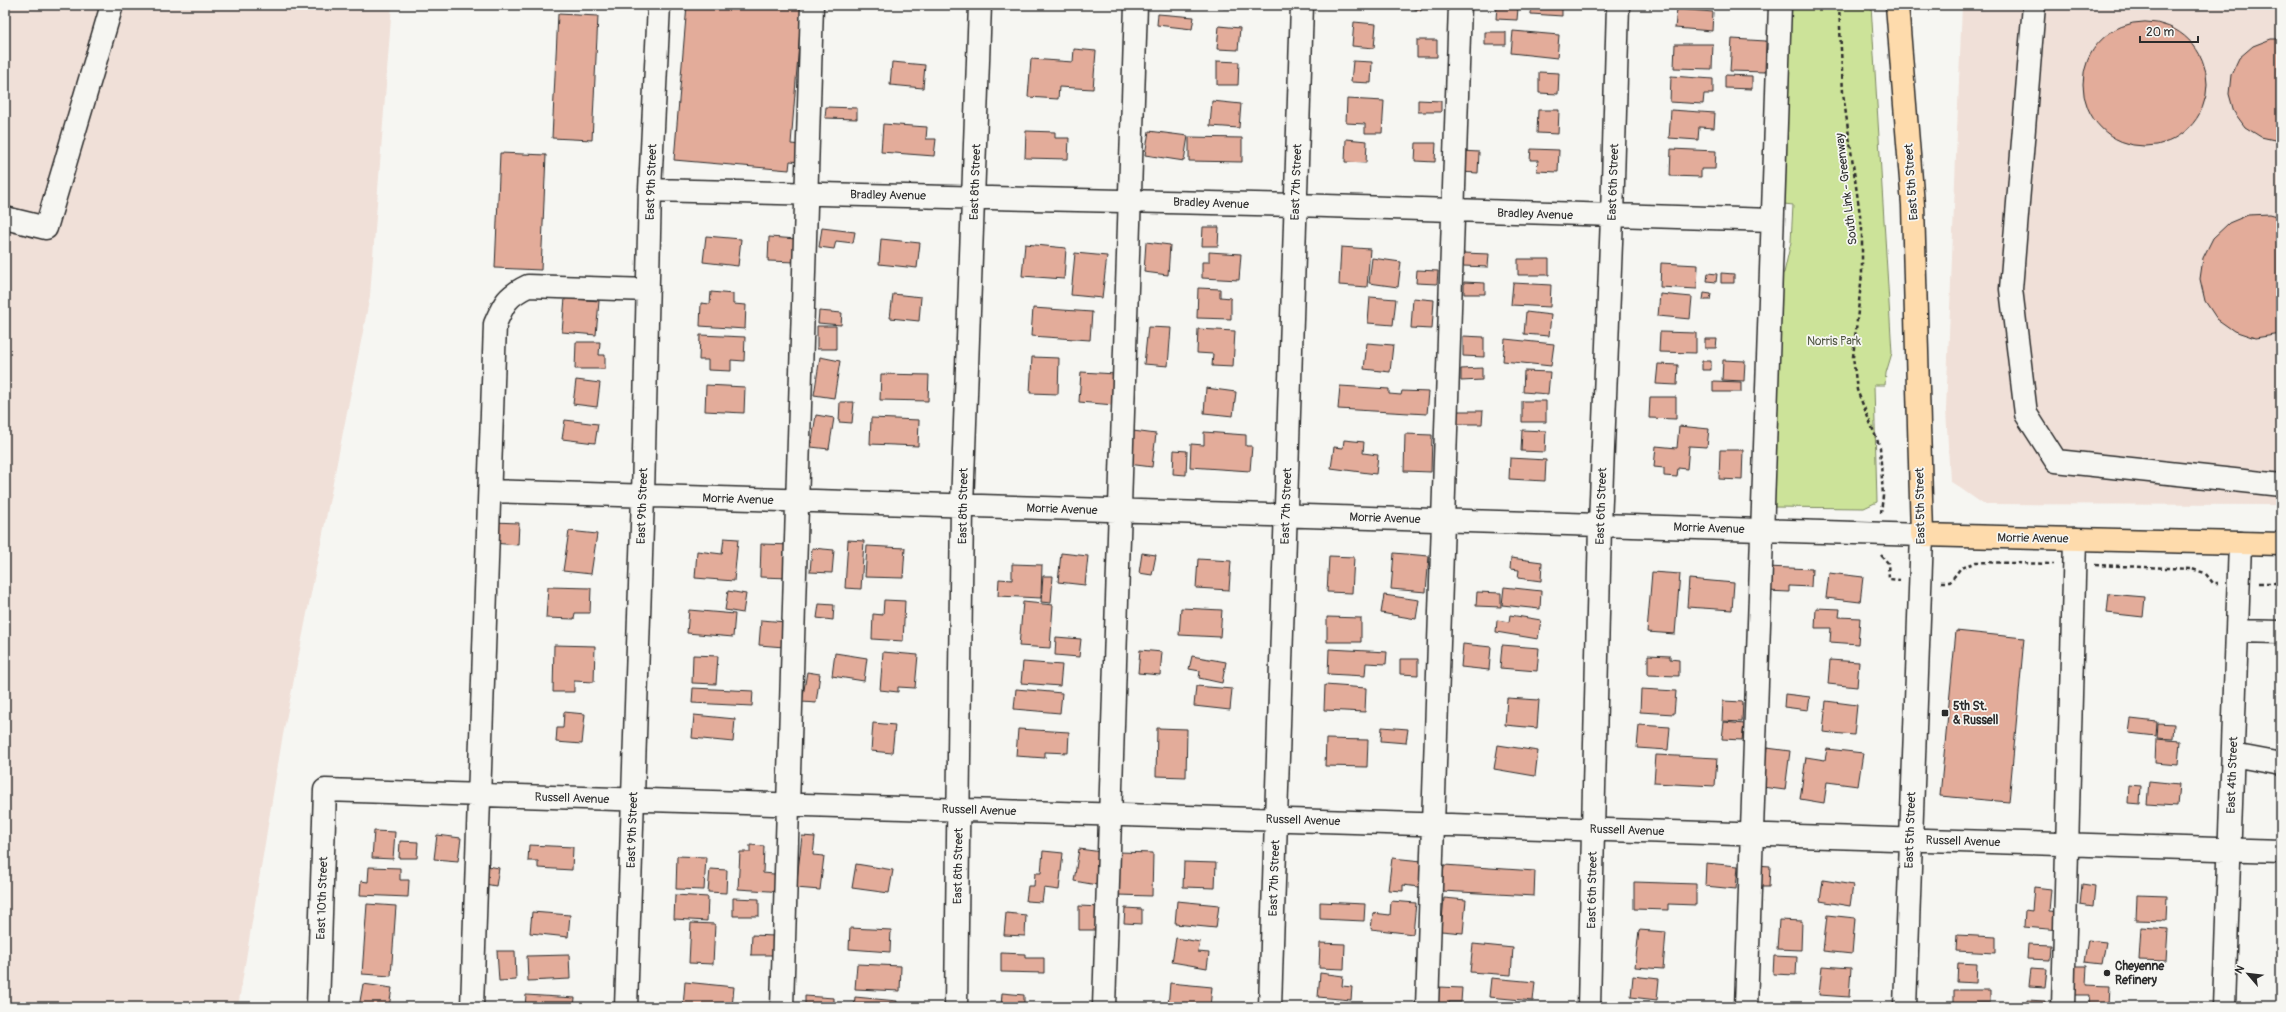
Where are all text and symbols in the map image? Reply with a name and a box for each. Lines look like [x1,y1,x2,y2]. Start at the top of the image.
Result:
scale bar [2140,18,2198,44]
text: 20 m [2146,25,2175,40]
street label: South Link - Greenway [1832,132,1861,246]
street label: East 9th Street [643,143,660,220]
street label: East 8th Street [967,143,984,220]
street label: East 7th Street [1288,143,1305,221]
street label: East 6th Street [1605,143,1622,221]
street label: East 5th Street [1901,143,1922,221]
street label: Bradley Avenue [850,187,926,204]
street label: Bradley Avenue [1173,195,1249,212]
street label: Bradley Avenue [1497,206,1573,223]
park label: Norris Park [1807,334,1861,349]
street label: East 9th Street [634,467,651,544]
street label: East 7th Street [1278,467,1295,545]
street label: East 6th Street [1593,467,1610,545]
street label: East 5th Street [1912,467,1929,544]
street label: East 8th Street [955,468,972,544]
street label: Morrie Avenue [702,491,774,508]
street label: Morrie Avenue [1026,501,1098,518]
street label: Morrie Avenue [1349,510,1421,527]
street label: Morrie Avenue [1673,520,1745,537]
street label: Morrie Avenue [1997,530,2069,547]
place label: 5th St. & Russell [1953,699,1999,728]
marker: 5th St. & Russell [1940,708,1950,718]
street label: East 4th Street [2224,736,2241,814]
street label: Russell Avenue [534,790,610,807]
street label: East 9th Street [624,791,641,868]
street label: East 5th Street [1902,791,1919,869]
street label: Russell Avenue [941,802,1017,819]
street label: Russell Avenue [1265,812,1341,829]
street label: Russell Avenue [1589,822,1665,839]
street label: East 8th Street [950,828,967,904]
street label: Russell Avenue [1925,833,2001,850]
street label: East 7th Street [1266,839,1283,917]
street label: East 6th Street [1584,851,1601,929]
street label: East 10th Street [314,856,331,940]
north arrow [2228,954,2268,994]
place label: Cheyenne Refinery [2115,959,2165,988]
text: N [2232,963,2247,976]
marker: Cheyenne Refinery [2102,968,2112,978]

